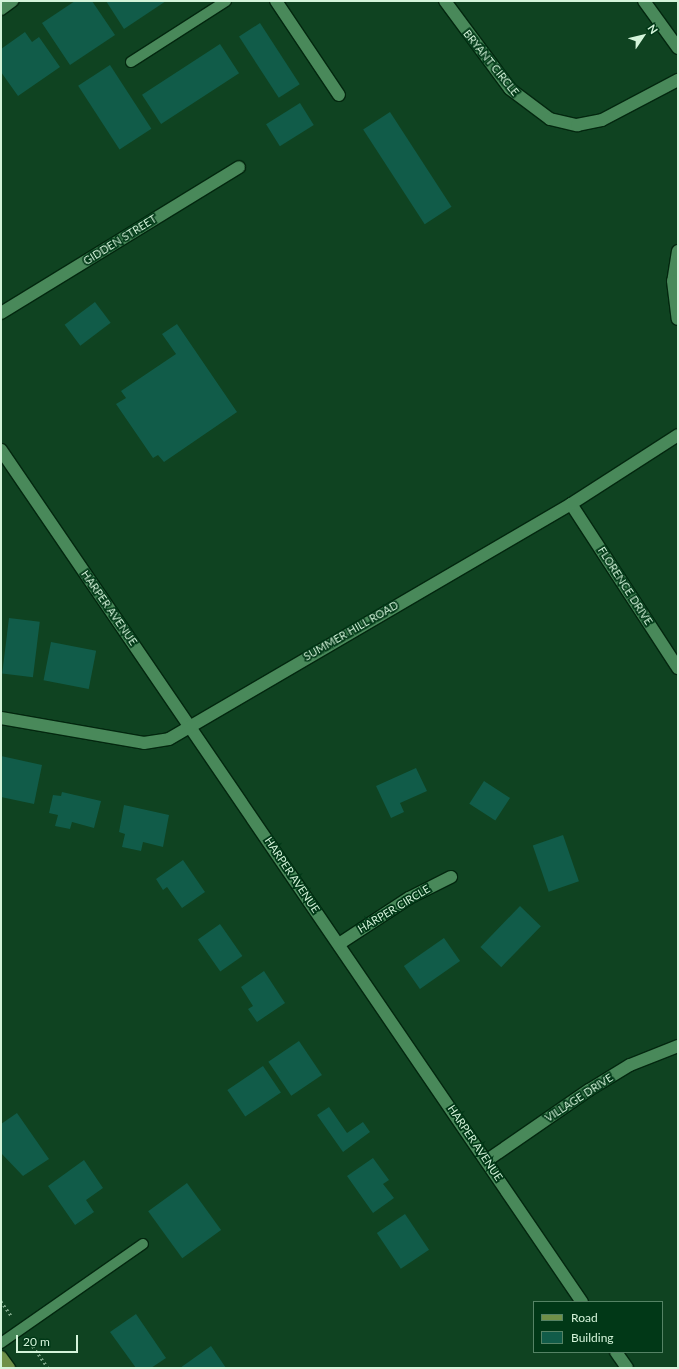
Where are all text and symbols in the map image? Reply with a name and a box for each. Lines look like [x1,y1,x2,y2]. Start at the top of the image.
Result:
north arrow [623,16,663,56]
text: N [645,22,661,36]
street label: BRYANT CIRCLE [460,27,522,99]
street label: GIDDEN STREET [81,212,159,268]
street label: FLORENCE DRIVE [595,544,655,628]
street label: HARPER AVENUE [78,568,140,648]
street label: SUMMER HILL ROAD [301,598,401,664]
street label: HARPER AVENUE [262,834,322,916]
street label: HARPER CIRCLE [355,882,433,936]
street label: VILLAGE DRIVE [543,1071,615,1125]
street label: HARPER AVENUE [445,1102,505,1184]
legend [533,1301,663,1353]
text: Road [571,1310,598,1325]
scale bar [18,1327,80,1353]
text: Building [571,1330,614,1345]
text: 20 m [23,1334,50,1349]

